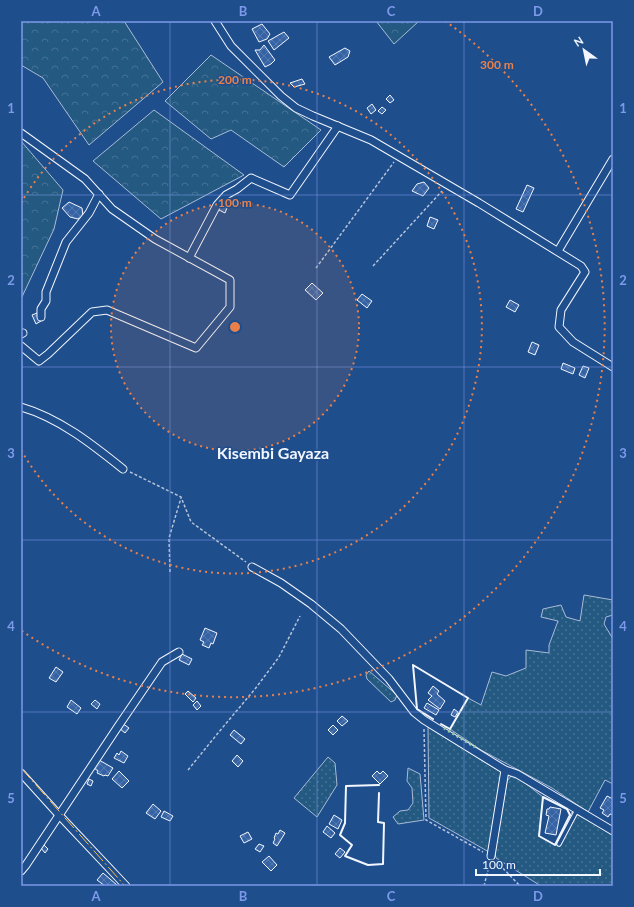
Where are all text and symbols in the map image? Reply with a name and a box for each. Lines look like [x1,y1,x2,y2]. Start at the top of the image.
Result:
text: A [90,3,101,19]
text: B [239,3,248,19]
text: C [387,3,396,19]
text: D [533,3,543,19]
north arrow [564,30,604,70]
text: N [571,33,585,49]
text: 300 m [480,57,514,72]
text: 200 m [218,72,252,87]
text: 1 [7,100,15,116]
text: 1 [619,100,627,116]
text: 100 m [218,195,252,210]
text: 2 [7,272,15,288]
text: 2 [619,272,627,288]
centre of rings [228,320,242,334]
district label: Kisembi Gayaza [217,443,329,462]
text: 3 [7,445,15,461]
text: 3 [619,445,627,461]
text: 4 [7,618,15,634]
text: 4 [619,618,627,634]
text: 5 [7,790,15,806]
text: 5 [619,790,627,806]
scale bar [476,851,600,877]
text: 100 m [482,857,516,872]
text: A [90,888,101,904]
text: B [239,888,248,904]
text: C [387,888,396,904]
text: D [533,888,543,904]

